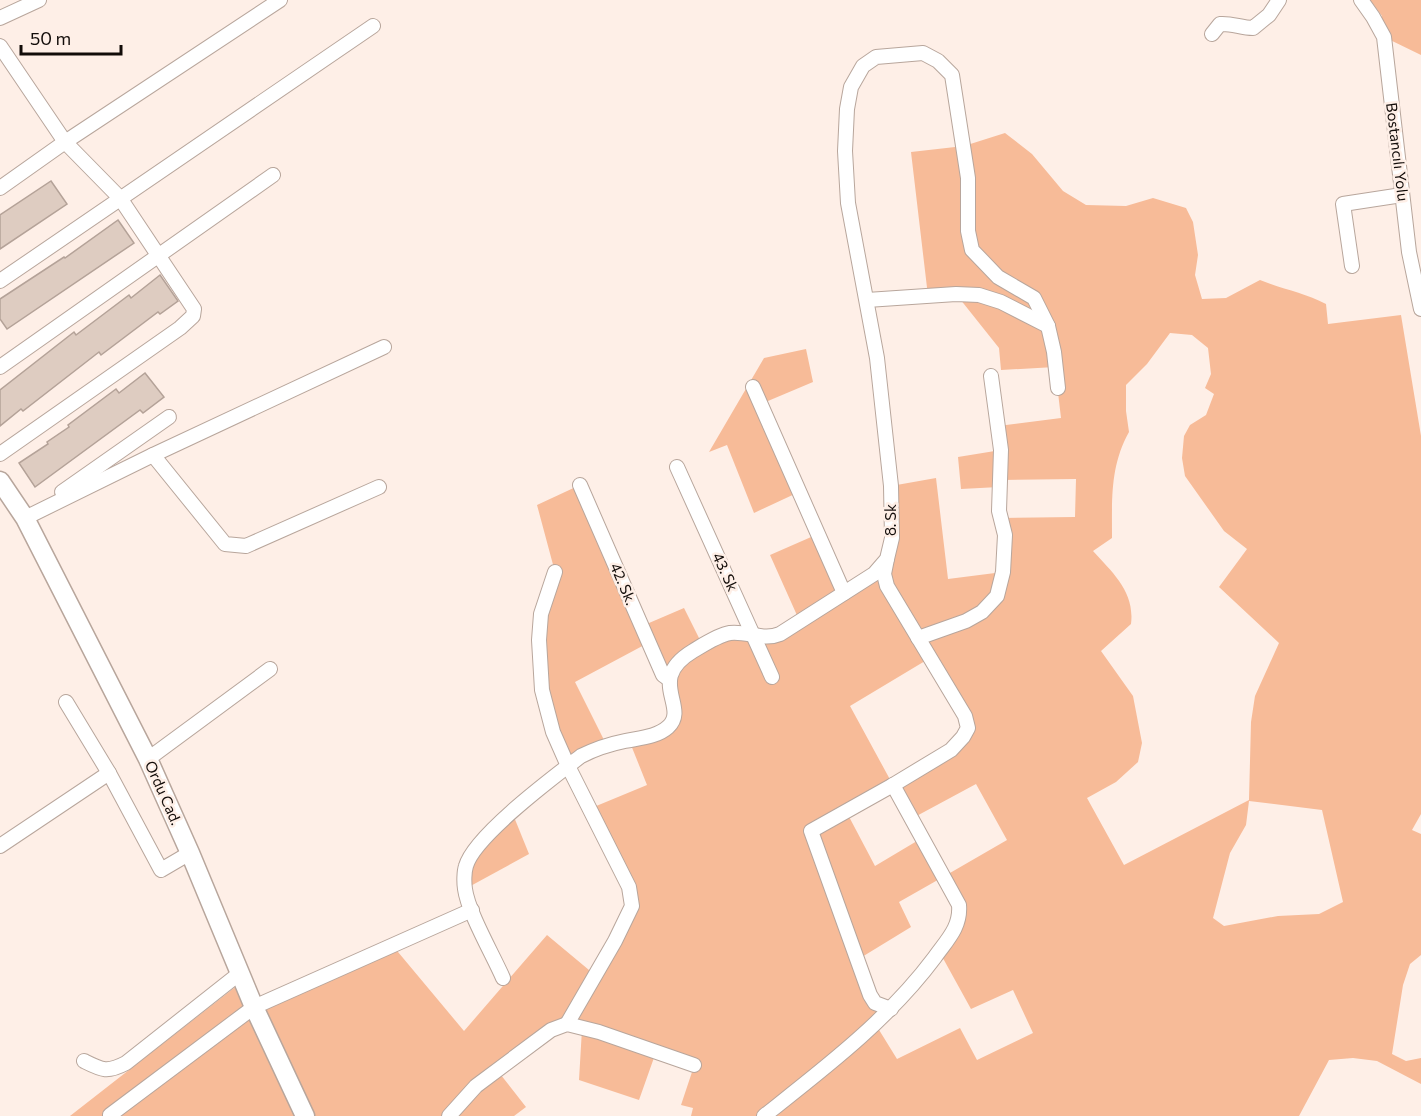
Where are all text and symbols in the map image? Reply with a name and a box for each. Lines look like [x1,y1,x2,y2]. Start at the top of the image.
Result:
scale bar [21,18,122,56]
text: 50 m [30,27,71,49]
street label: Bostancılı Yolu [1383,102,1413,202]
street label: 8. Sk [881,504,899,536]
street label: 43. Sk [709,549,743,594]
street label: 42. Sk. [607,560,641,607]
street label: Ordu Cad. [142,758,186,827]

